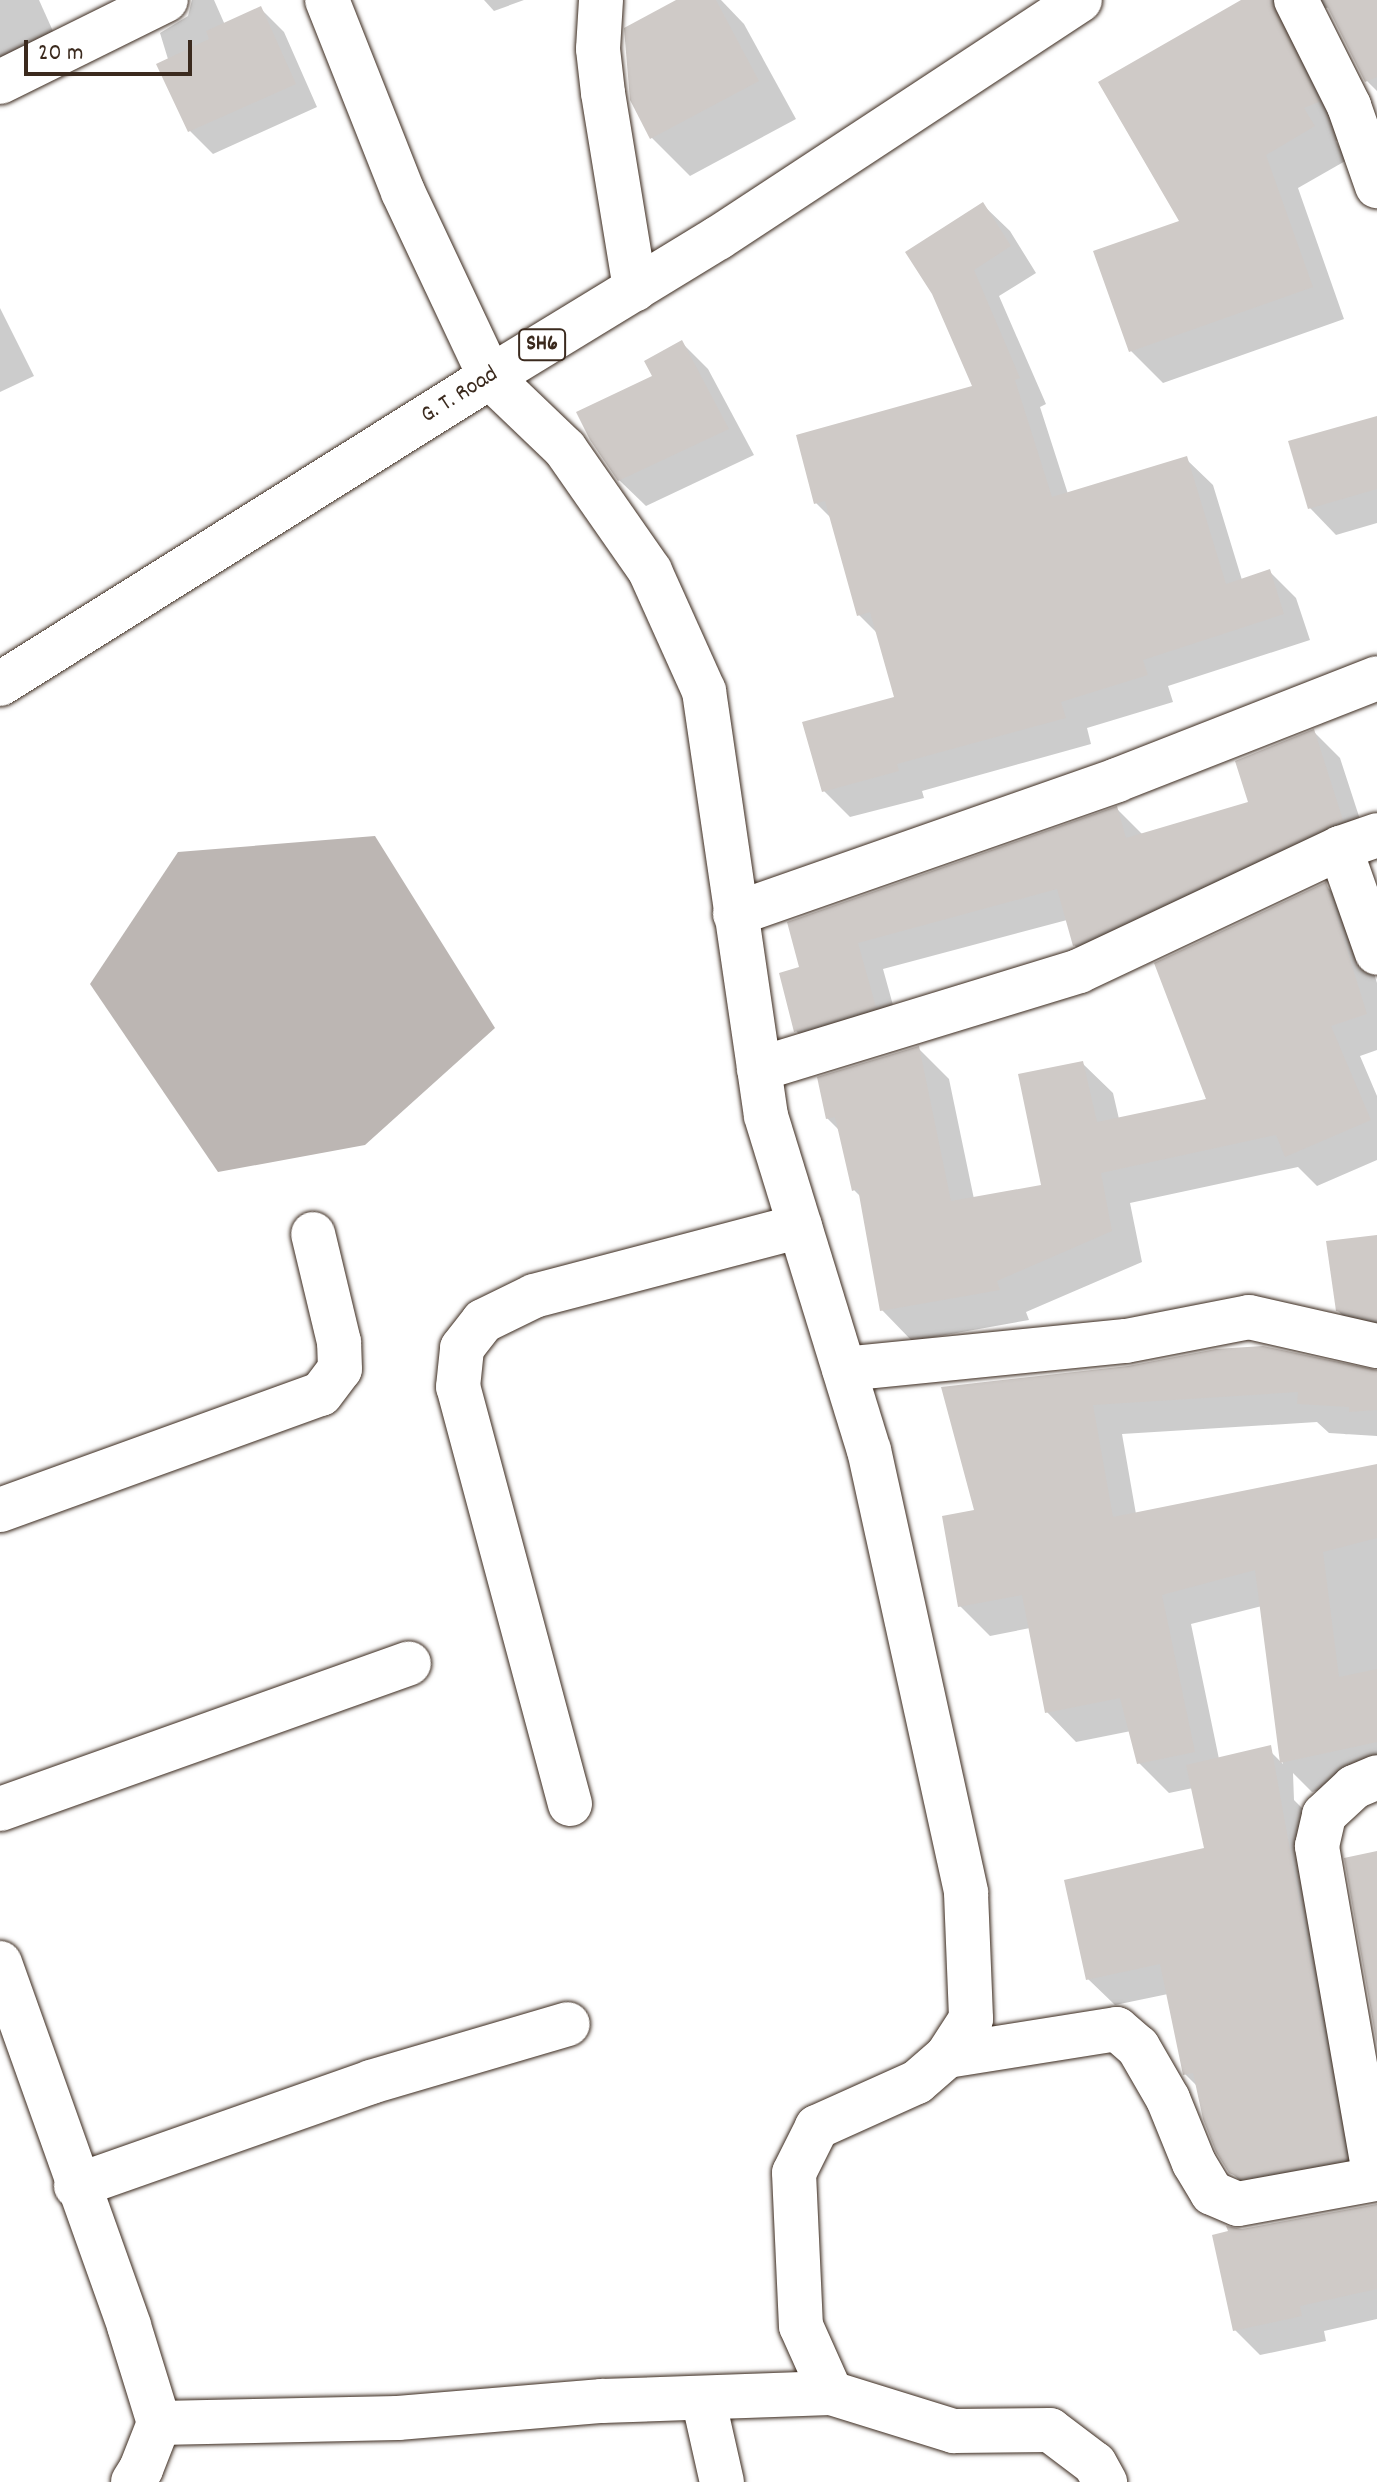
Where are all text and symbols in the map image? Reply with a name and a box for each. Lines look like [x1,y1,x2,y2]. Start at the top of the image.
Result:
scale bar [28,24,196,74]
text: 20 m [38,37,84,71]
road number: SH6 [518,327,566,363]
street label: G. T. Road [416,361,504,431]

